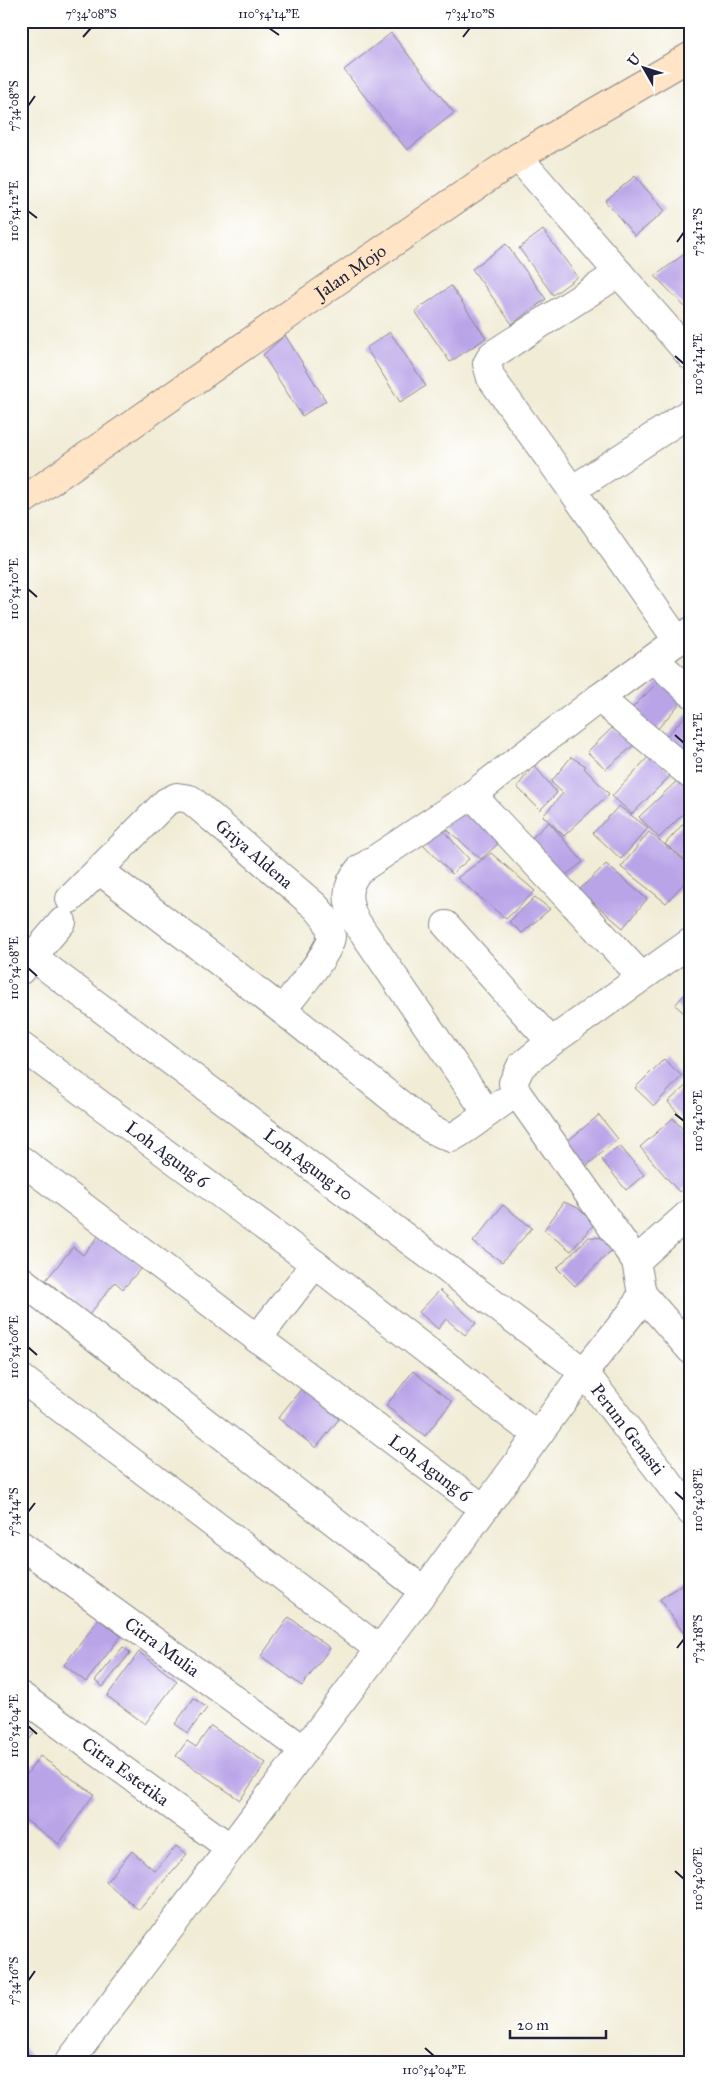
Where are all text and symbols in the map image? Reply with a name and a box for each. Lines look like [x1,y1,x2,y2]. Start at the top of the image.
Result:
text: 7°34'08"S [65,7,117,21]
text: 110°54'14"E [238,7,300,21]
text: 7°34'10"S [445,7,495,21]
north arrow [620,42,670,92]
text: U [624,50,645,70]
text: 7°34'08"S [7,80,21,132]
text: 110°54'12"E [7,180,21,241]
text: 7°34'12"S [691,208,705,256]
street label: Jalan Mojo [309,240,390,306]
text: 110°54'14"E [691,333,705,395]
text: 110°54'10"E [7,558,21,620]
text: 110°54'12"E [691,712,705,773]
street label: Griya Aldena [211,814,298,893]
text: 110°54'08"E [7,936,21,1000]
text: 110°54'10"E [691,1090,705,1152]
street label: Loh Agung 6 [121,1116,214,1193]
street label: Loh Agung 10 [260,1124,358,1205]
text: 110°54'06"E [7,1315,21,1379]
street label: Perum Genasti [586,1379,670,1479]
street label: Loh Agung 6 [384,1430,476,1507]
text: 110°54'08"E [691,1468,705,1532]
text: 7°34'14"S [7,1487,21,1537]
street label: Citra Mulia [120,1613,204,1682]
text: 7°34'18"S [691,1614,705,1663]
text: 110°54'04"E [7,1694,21,1758]
street label: Citra Estetika [77,1733,174,1811]
text: 110°54'06"E [691,1847,705,1911]
text: 7°34'16"S [7,1957,21,2005]
scale bar [510,2008,606,2040]
text: 20 m [517,2016,549,2034]
text: 110°54'04"E [402,2063,466,2077]

